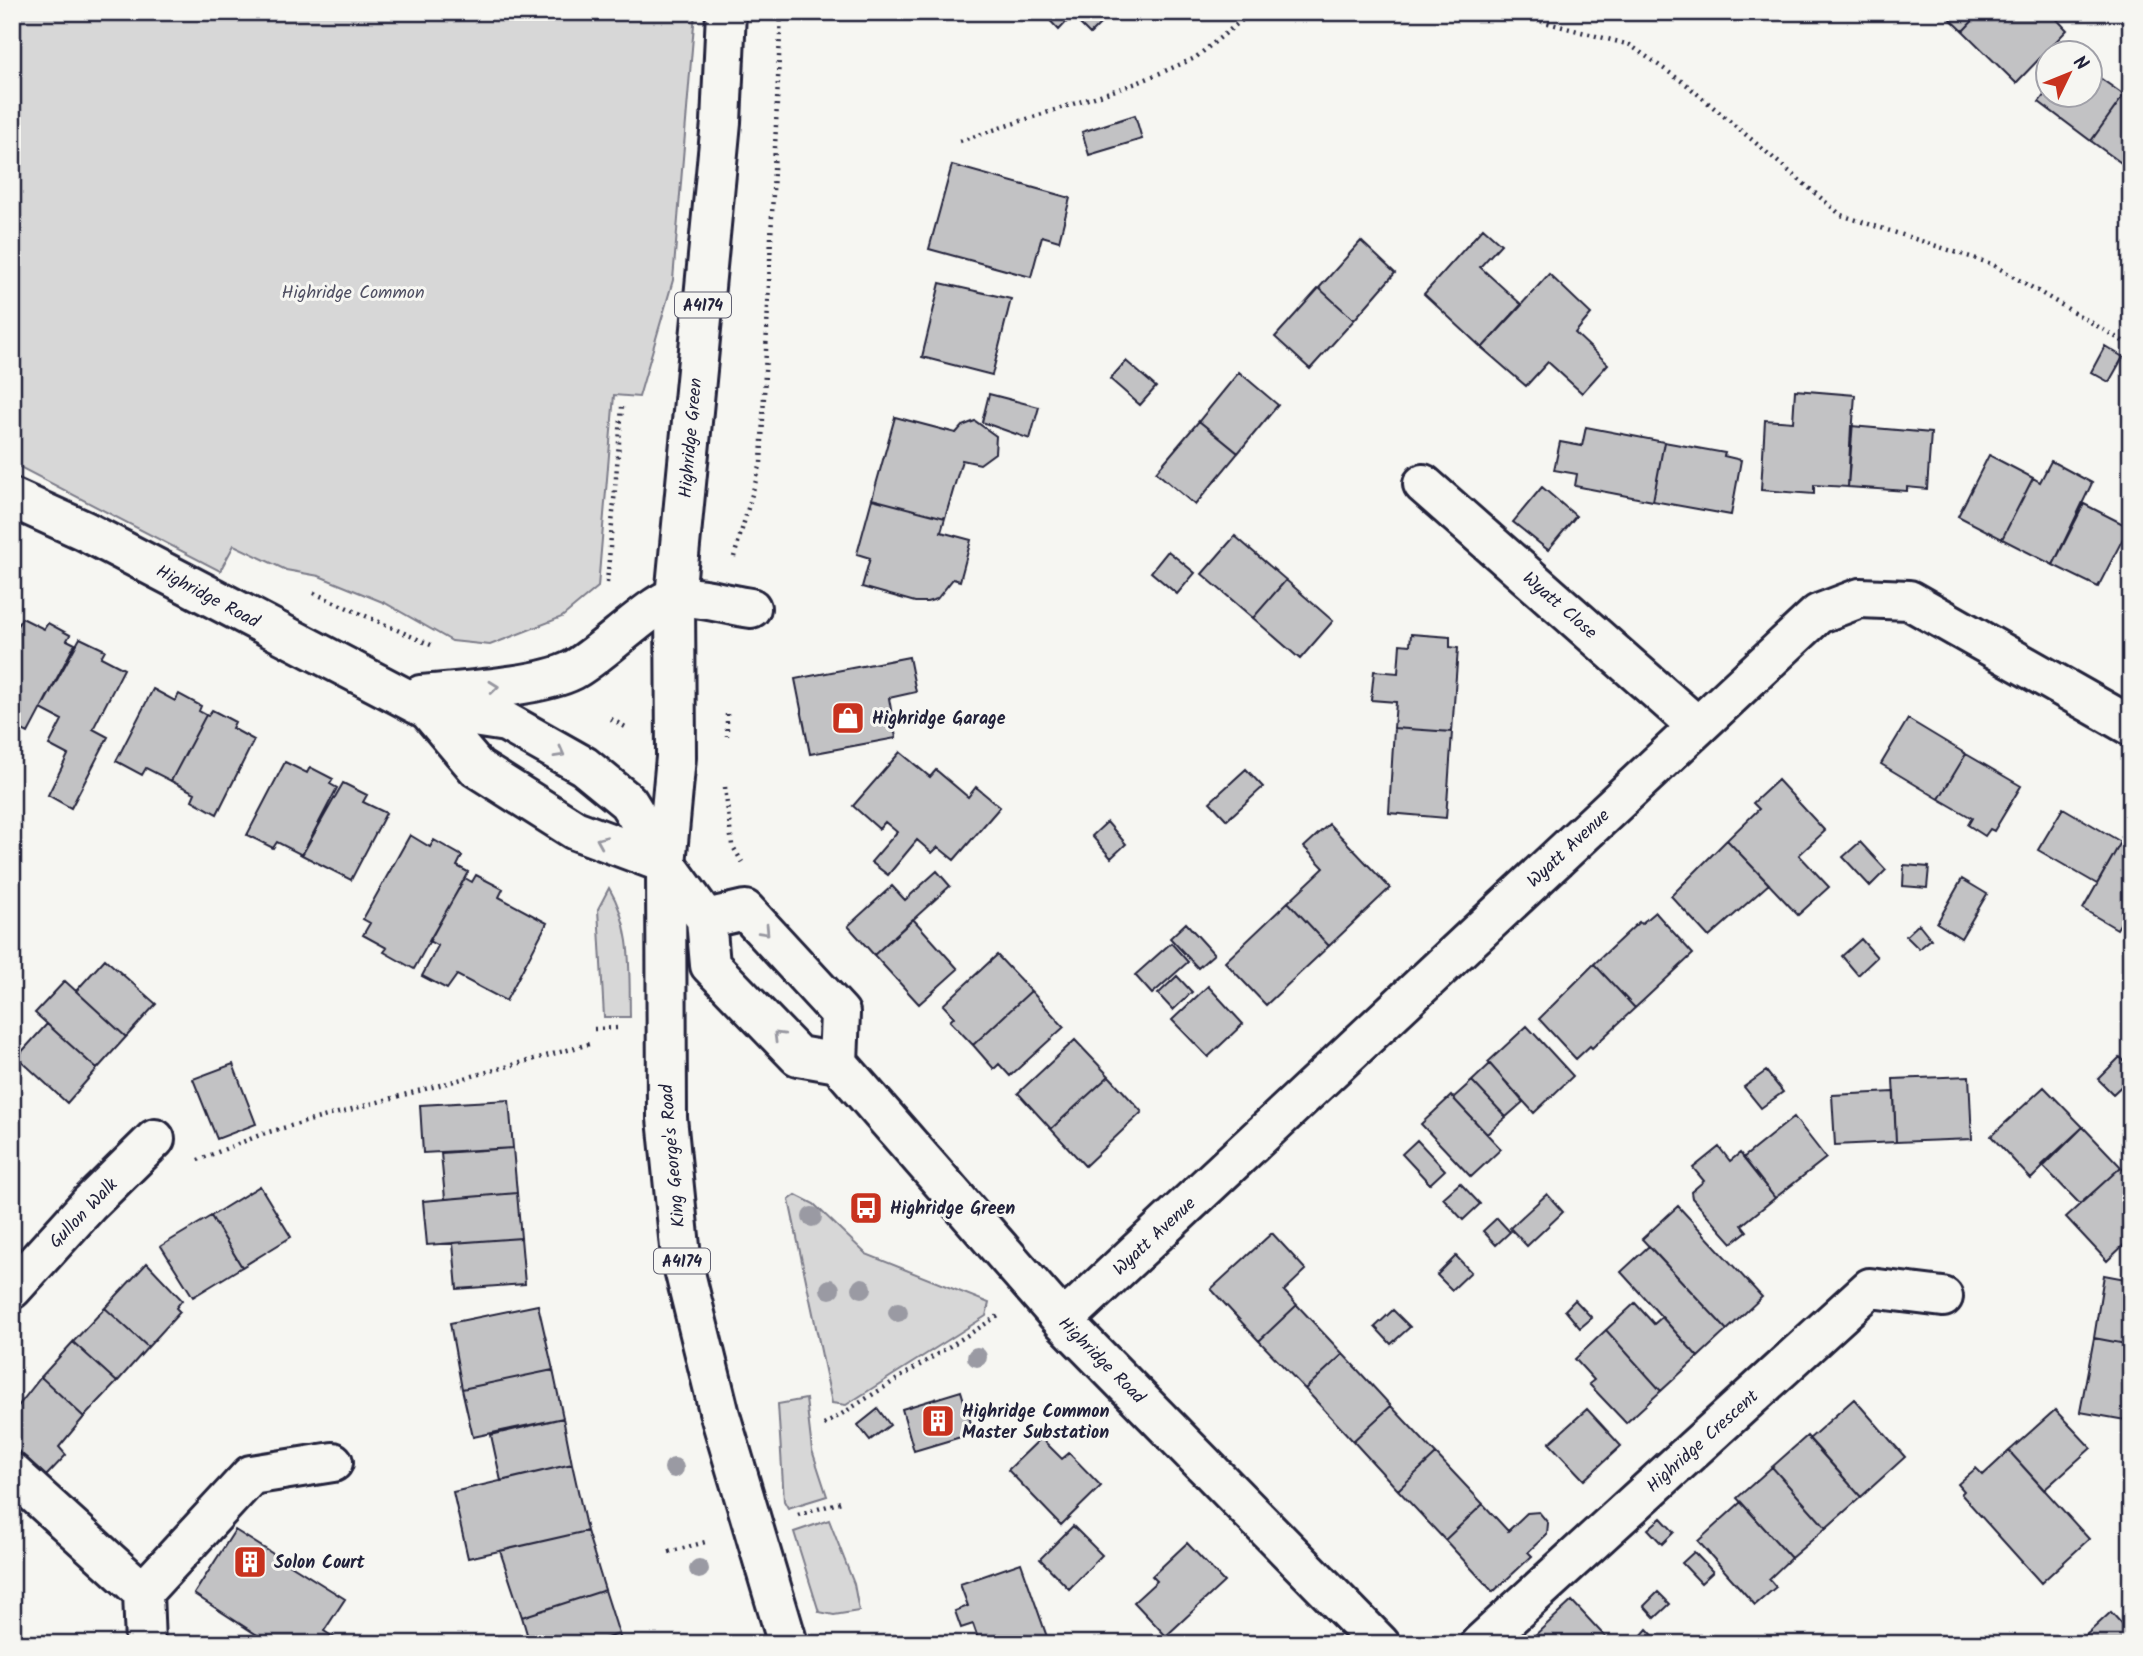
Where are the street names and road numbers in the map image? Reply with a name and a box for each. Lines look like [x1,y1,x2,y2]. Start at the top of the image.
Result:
road number: A4174 [675,292,731,318]
street label: Highridge Green [672,377,711,499]
street label: Highridge Road [150,558,265,637]
street label: Wyatt Close [1515,565,1603,647]
street label: Wyatt Avenue [1521,803,1617,896]
street label: King George's Road [653,1082,694,1229]
street label: Gullon Walk [43,1172,126,1256]
street label: Wyatt Avenue [1107,1191,1203,1284]
road number: A4174 [654,1248,710,1274]
street label: Highridge Road [1050,1311,1152,1412]
street label: Highridge Crescent [1640,1383,1767,1501]

